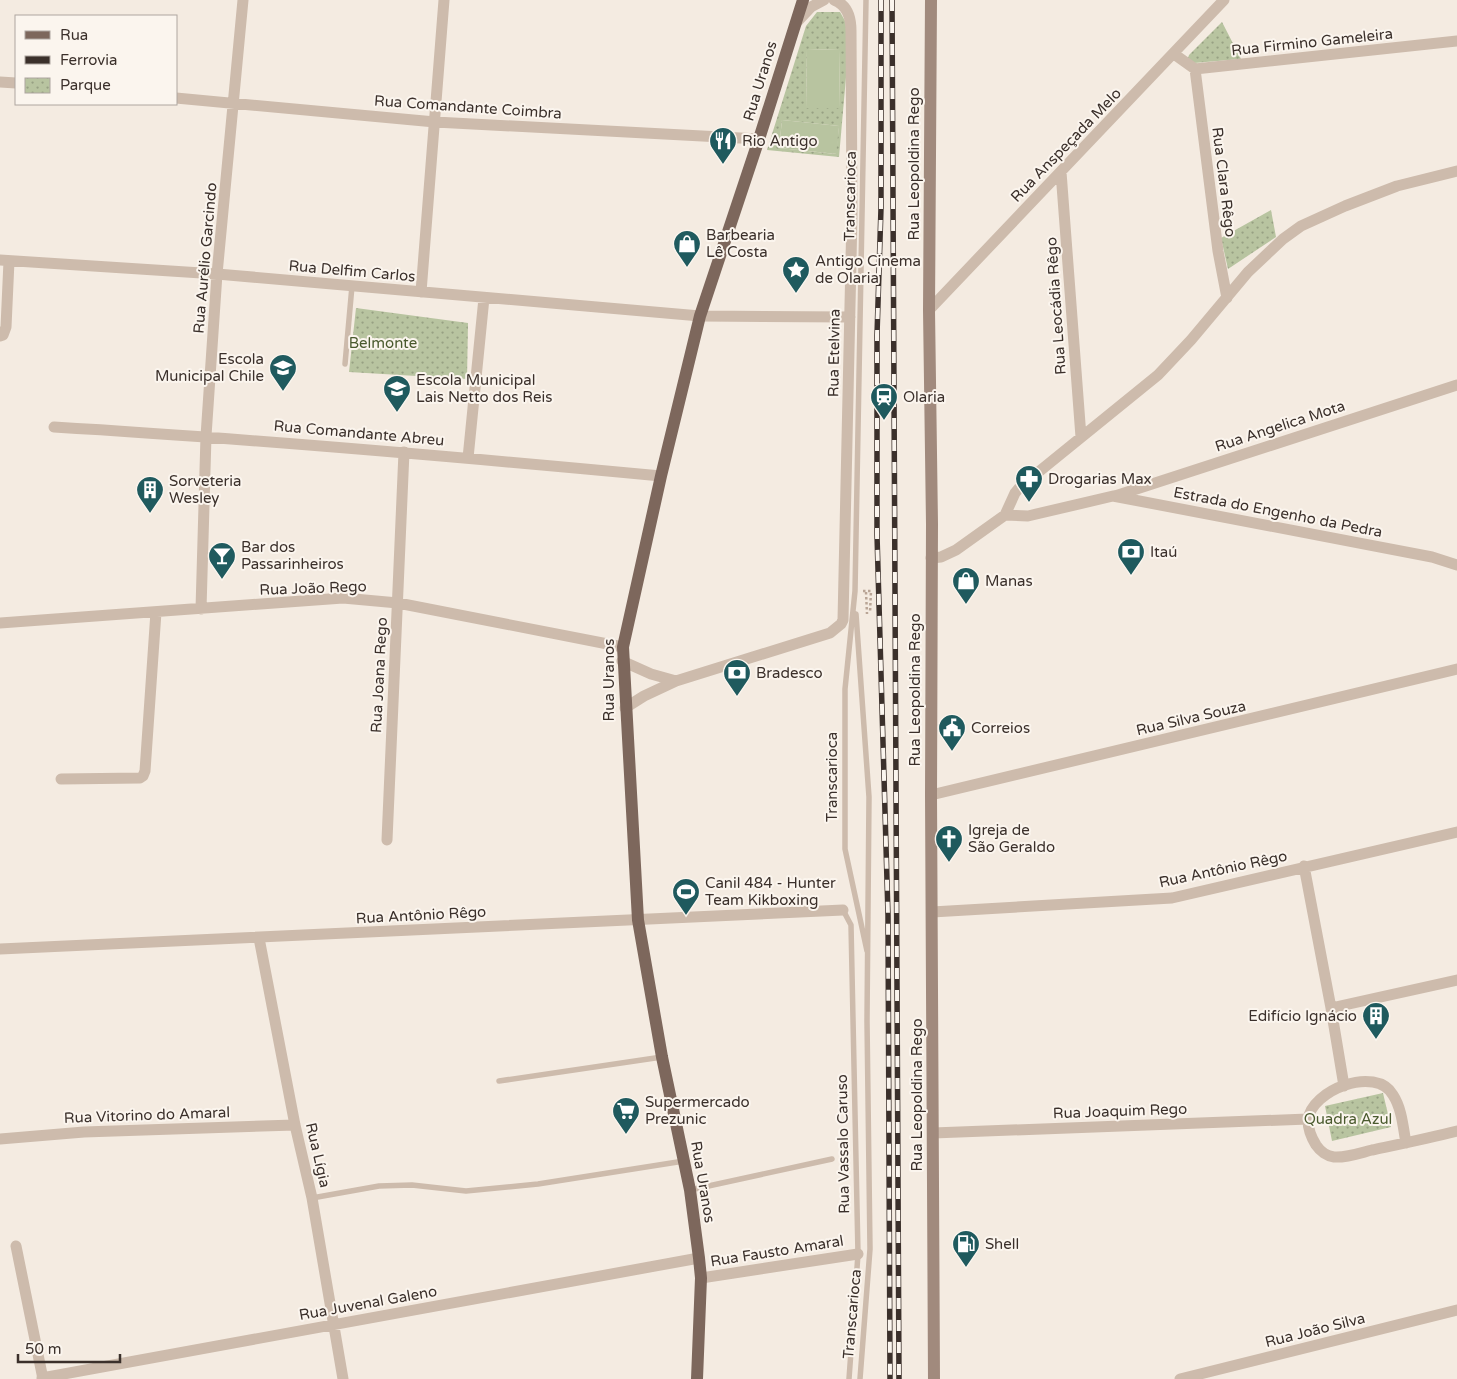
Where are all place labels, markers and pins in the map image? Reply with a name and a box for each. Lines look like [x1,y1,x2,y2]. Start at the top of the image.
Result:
restaurant icon: Rio Antigo [708,126,738,165]
place label: Rio Antigo [742,132,818,150]
place label: Barbearia Lê Costa [706,226,775,261]
shop icon: Barbearia Lê Costa [672,229,702,268]
place label: Antigo Cinema de Olaria [815,252,921,287]
place icon: Antigo Cinema de Olaria [781,255,811,294]
place label: Escola Municipal Chile [155,350,264,385]
school or university icon: Escola Municipal Chile [268,353,298,392]
place label: Escola Municipal Lais Netto dos Reis [416,371,552,406]
school or university icon: Escola Municipal Lais Netto dos Reis [382,374,412,413]
station icon: Olaria [869,382,899,421]
place label: Olaria [903,388,945,406]
pharmacy icon: Drogarias Max [1014,464,1044,503]
place label: Drogarias Max [1048,470,1152,488]
place label: Sorveteria Wesley [169,472,241,507]
building icon: Sorveteria Wesley [135,475,165,514]
bank icon: Itaú [1116,537,1146,576]
place label: Bar dos Passarinheiros [241,538,344,573]
bar icon: Bar dos Passarinheiros [207,541,237,580]
place label: Itaú [1150,543,1177,561]
shop icon: Manas [951,566,981,605]
place label: Manas [985,572,1033,590]
bank icon: Bradesco [722,658,752,697]
place label: Bradesco [756,664,823,682]
public building icon: Correios [937,713,967,752]
place label: Correios [971,719,1030,737]
place label: Igreja de São Geraldo [968,821,1055,856]
church icon: Igreja de São Geraldo [934,824,964,863]
place label: Canil 484 - Hunter Team Kikboxing [705,874,836,909]
sports icon: Canil 484 - Hunter Team Kikboxing [671,877,701,916]
building icon: Edifício Ignácio [1361,1001,1391,1040]
place label: Edifício Ignácio [1248,1007,1357,1025]
place label: Supermercado Prezunic [645,1093,750,1128]
supermarket icon: Supermercado Prezunic [611,1096,641,1135]
fuel station icon: Shell [951,1229,981,1268]
place label: Shell [985,1235,1019,1253]

